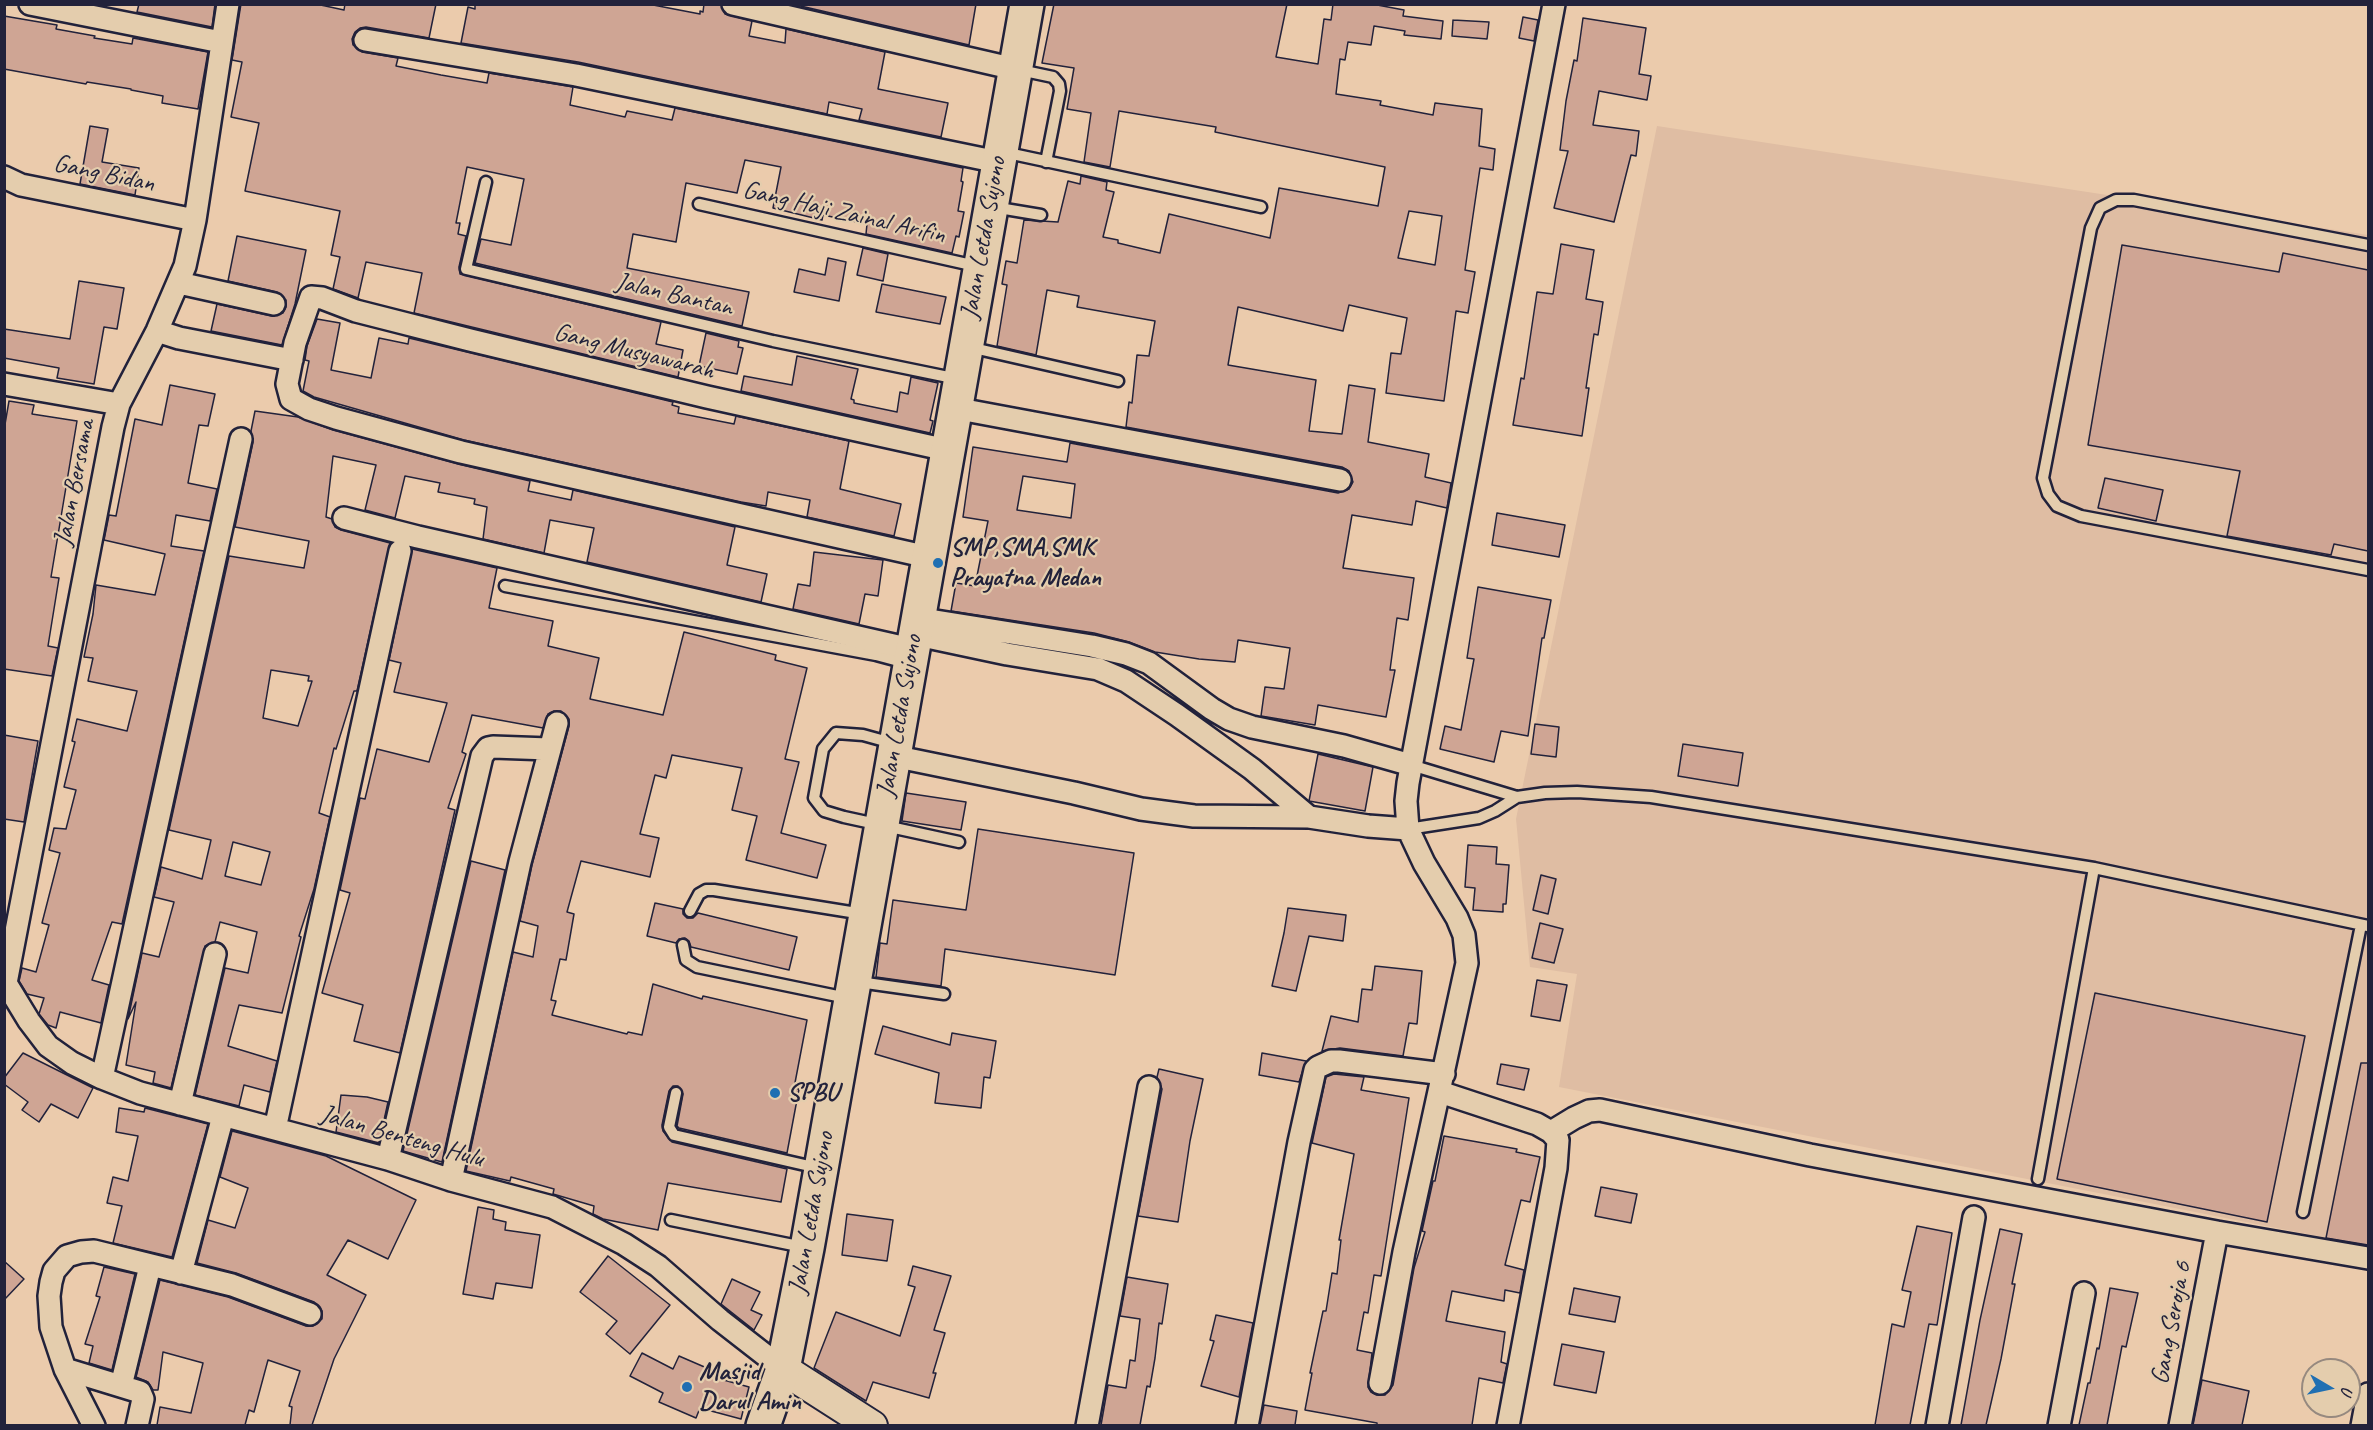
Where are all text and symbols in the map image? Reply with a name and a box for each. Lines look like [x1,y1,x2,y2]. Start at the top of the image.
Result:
street label: Gang Bidan [51,148,157,200]
street label: Jalan Letda Sujono [954,155,1014,321]
street label: Gang Haji Zainal Arifin [740,175,948,251]
street label: Jalan Bantan [612,266,736,324]
street label: Gang Musyawarah [551,317,717,387]
street label: Jalan Bersama [48,417,102,549]
place label: SMP,SMA,SMK Prayatna Medan [950,532,1101,594]
marker: SMP,SMA,SMK Prayatna Medan [931,556,945,570]
street label: Jalan Letda Sujono [870,633,930,799]
place label: SPBU [787,1077,838,1109]
marker: SPBU [768,1086,782,1100]
street label: Jalan Benteng Hulu [317,1099,487,1175]
street label: Jalan Letda Sujono [782,1130,842,1296]
street label: Gang Seroja 6 [2145,1259,2199,1387]
place label: Masjid Darul Amin [699,1356,801,1418]
north arrow [2301,1358,2361,1418]
marker: Masjid Darul Amin [680,1380,694,1394]
text: U [2336,1385,2357,1396]

